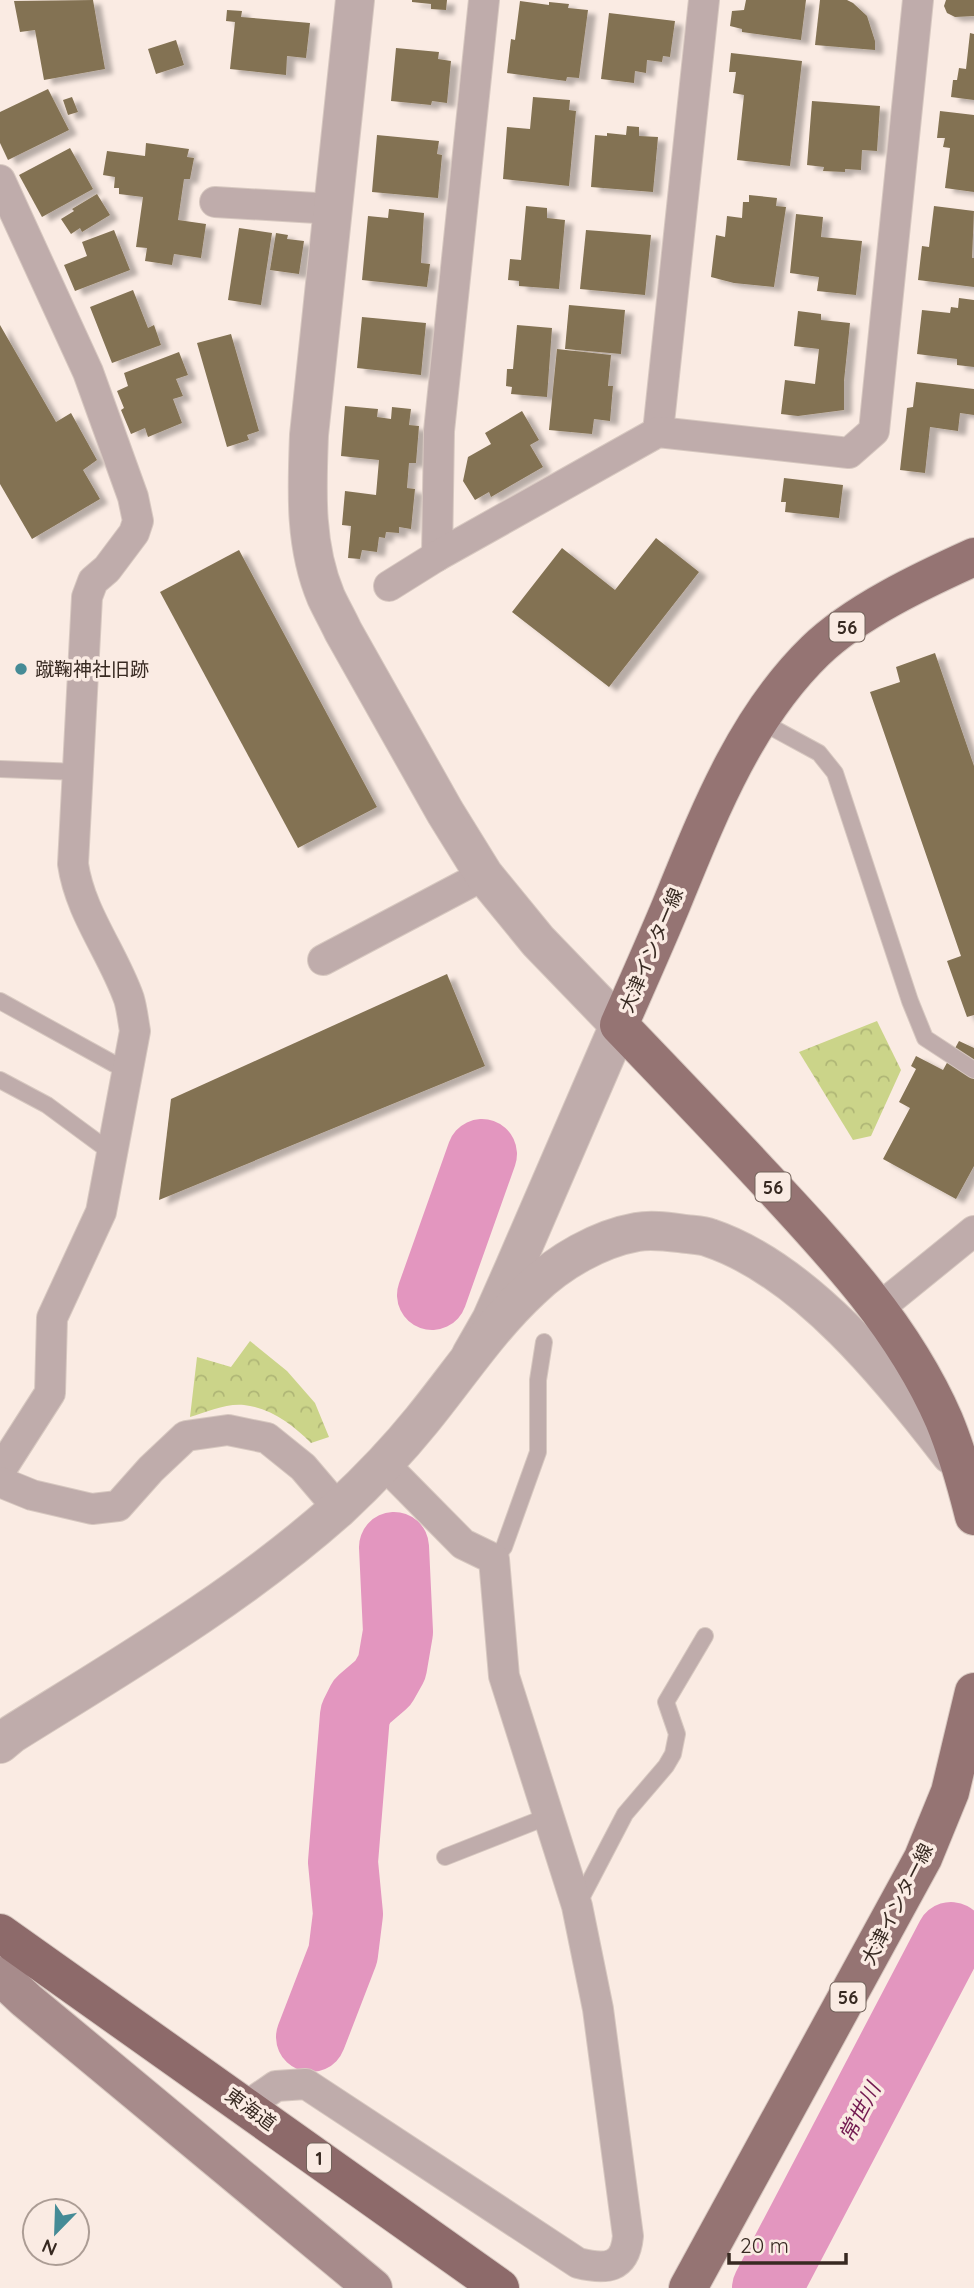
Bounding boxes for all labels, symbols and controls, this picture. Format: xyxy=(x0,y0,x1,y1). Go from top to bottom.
road number: 56 xyxy=(830,612,864,642)
place label: 蹴鞠神社旧跡 xyxy=(35,657,149,681)
marker: 蹴鞠神社旧跡 xyxy=(13,661,29,677)
street label: 大津インター線 xyxy=(614,884,688,1016)
road number: 56 xyxy=(756,1172,790,1202)
street label: 大津インター線 xyxy=(856,1839,938,1969)
road number: 56 xyxy=(830,1982,866,2011)
water label: 常世川 xyxy=(833,2076,886,2146)
street label: 東海道 xyxy=(221,2083,281,2135)
road number: 1 xyxy=(307,2144,331,2172)
north arrow xyxy=(21,2197,91,2267)
scale bar xyxy=(729,2222,846,2266)
text: 20 m xyxy=(740,2232,789,2258)
text: N xyxy=(38,2234,60,2261)

